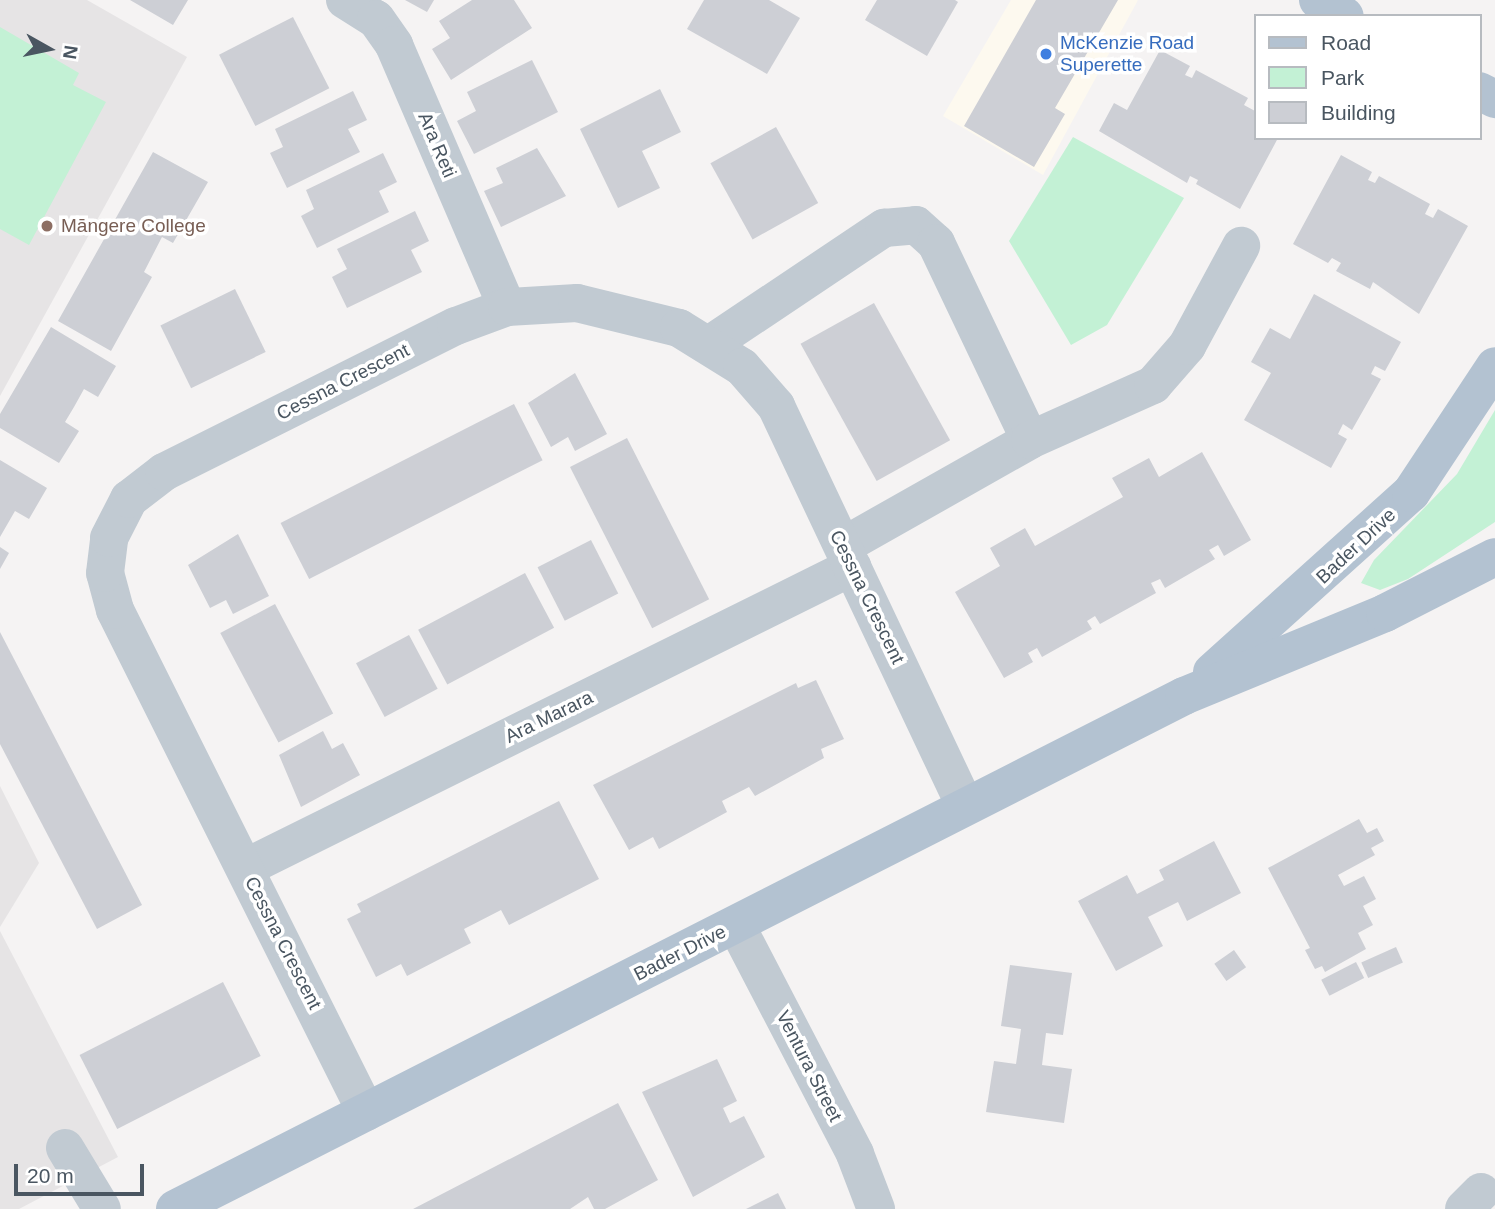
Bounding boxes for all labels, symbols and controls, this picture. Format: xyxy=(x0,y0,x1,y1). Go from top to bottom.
north arrow xyxy=(14,14,84,84)
legend xyxy=(1254,14,1481,140)
text: Road xyxy=(1321,31,1371,54)
place label: McKenzie Road Superette xyxy=(1060,32,1194,76)
text: N xyxy=(59,44,82,61)
marker: McKenzie Road Superette xyxy=(1038,46,1054,62)
text: Park xyxy=(1321,66,1364,89)
text: Building xyxy=(1321,101,1396,124)
street label: Ara Reti xyxy=(413,109,461,181)
place label: Māngere College xyxy=(61,215,206,237)
marker: Māngere College xyxy=(39,218,55,234)
street label: Cessna Crescent xyxy=(273,339,413,425)
street label: Bader Drive xyxy=(1312,503,1400,589)
street label: Cessna Crescent xyxy=(825,527,909,667)
street label: Ara Marara xyxy=(501,686,597,748)
street label: Cessna Crescent xyxy=(240,873,326,1013)
street label: Bader Drive xyxy=(630,920,730,986)
street label: Ventura Street xyxy=(771,1007,847,1125)
scale bar xyxy=(18,1150,147,1194)
text: 20 m xyxy=(27,1164,74,1187)

